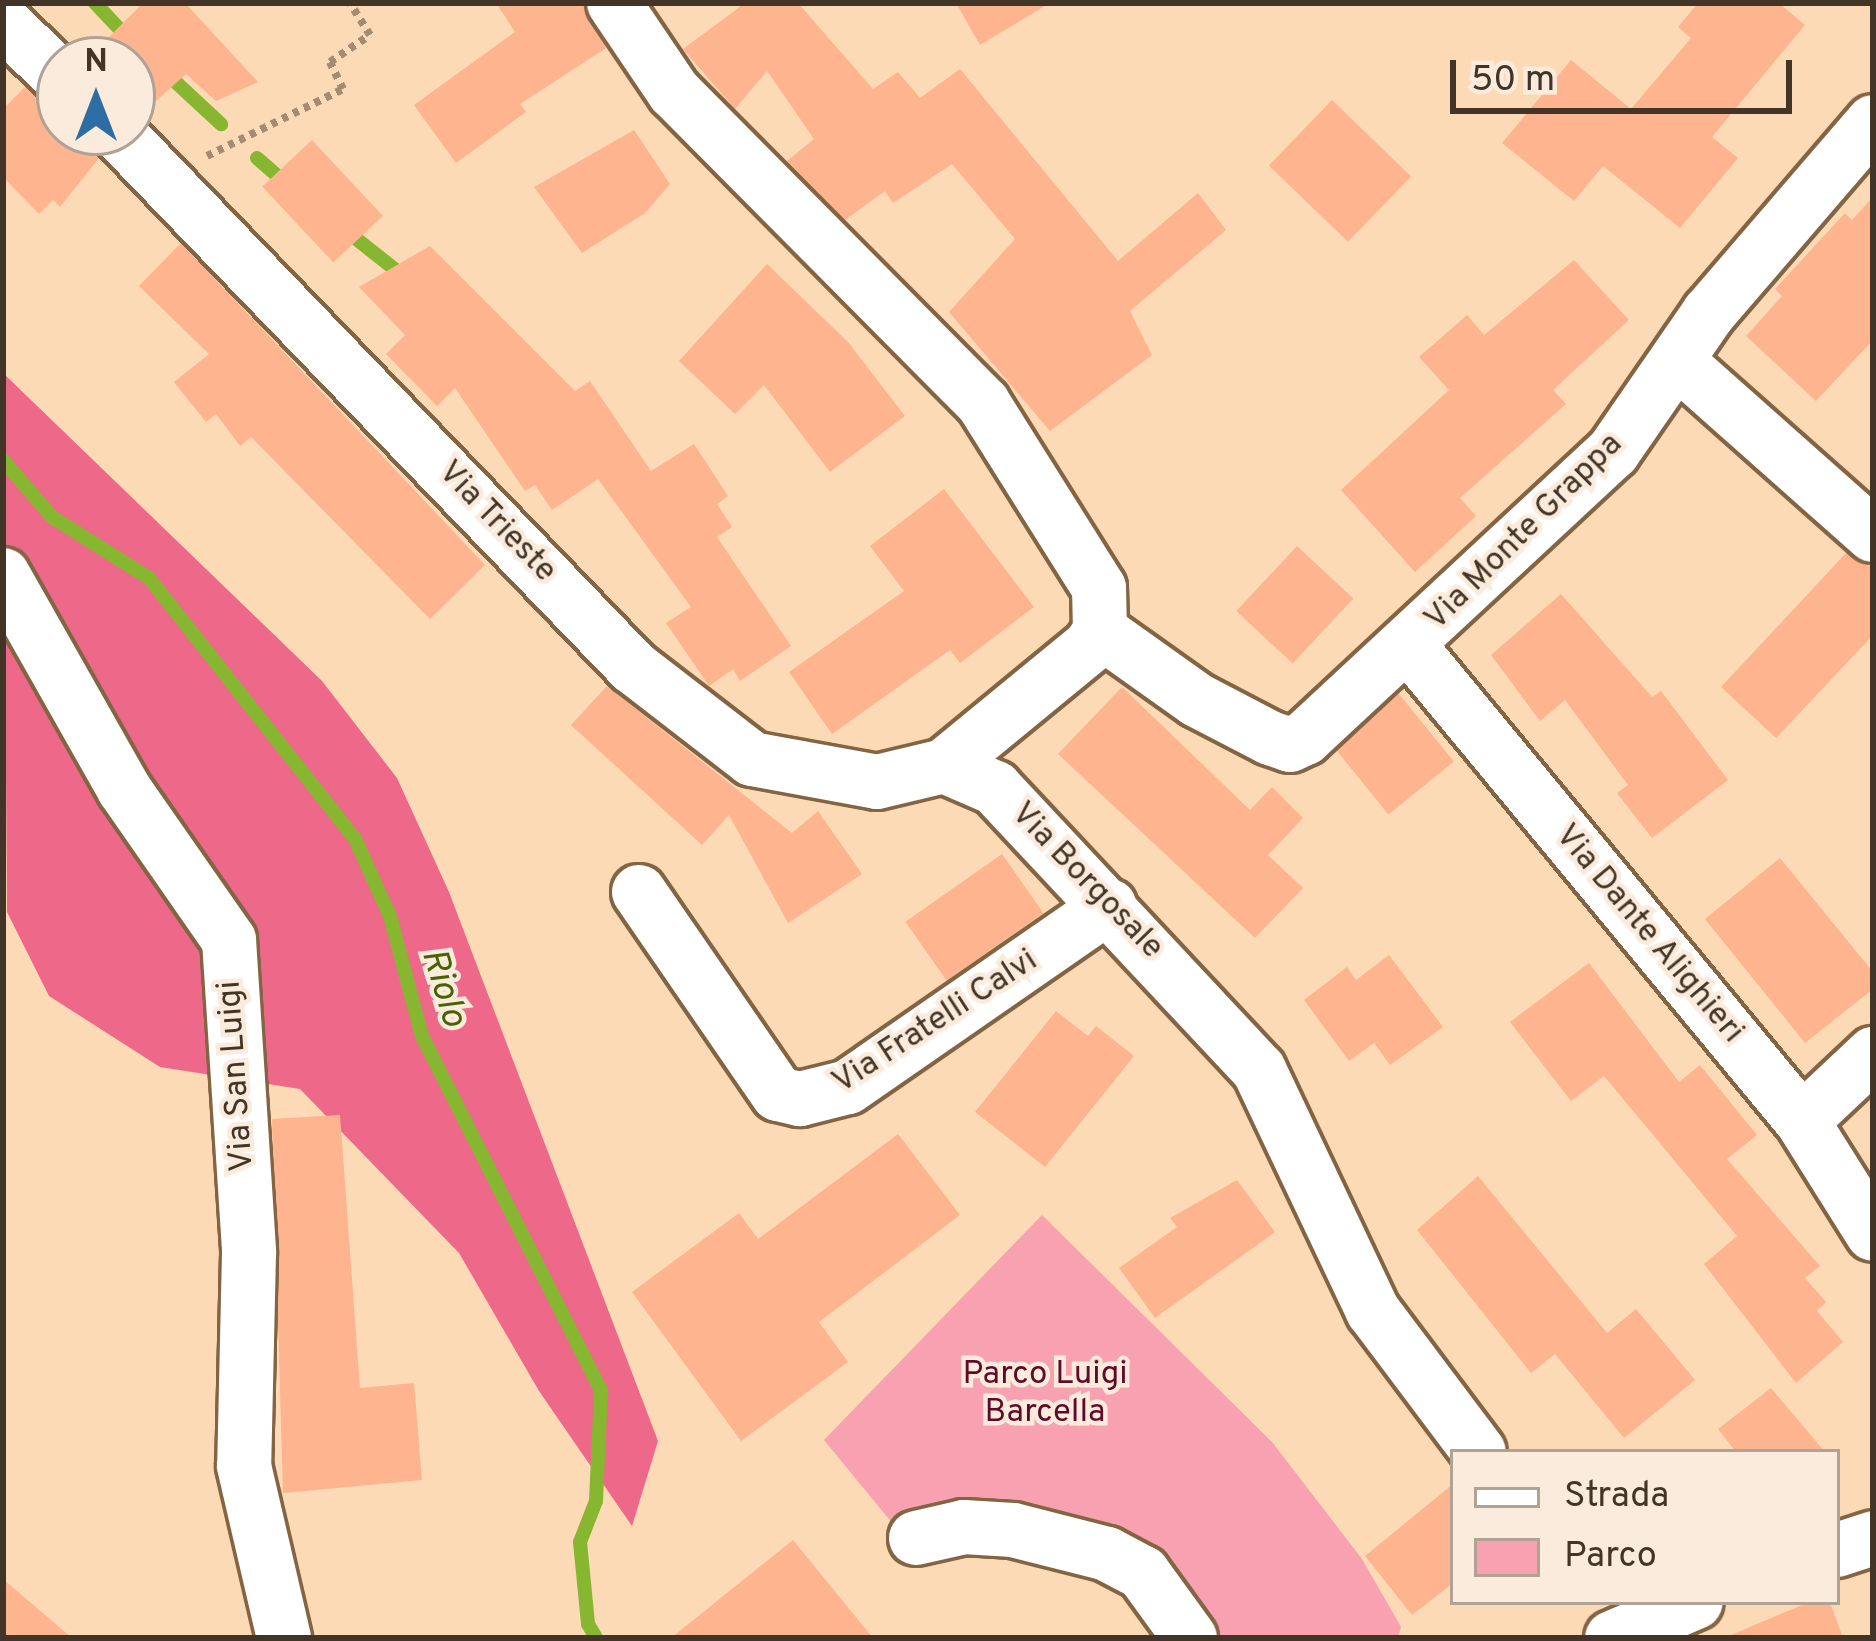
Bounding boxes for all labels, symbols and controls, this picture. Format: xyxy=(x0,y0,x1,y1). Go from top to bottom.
north arrow xyxy=(36,36,156,156)
scale bar xyxy=(1456,36,1798,110)
text: N xyxy=(84,42,108,84)
text: 50 m xyxy=(1471,58,1555,104)
street label: Via Monte Grappa xyxy=(1418,426,1632,640)
street label: Via Trieste xyxy=(428,454,564,592)
street label: Via Borgosale xyxy=(1001,795,1171,969)
street label: Via Dante Alighieri xyxy=(1545,817,1751,1053)
street label: Via Fratelli Calvi xyxy=(826,942,1046,1104)
water label: Riolo xyxy=(410,944,474,1032)
street label: Via San Luigi xyxy=(212,979,264,1173)
park label: Parco Luigi Barcella xyxy=(962,1356,1128,1434)
legend xyxy=(1450,1449,1840,1605)
text: Strada xyxy=(1564,1474,1669,1520)
text: Parco xyxy=(1564,1534,1657,1580)

